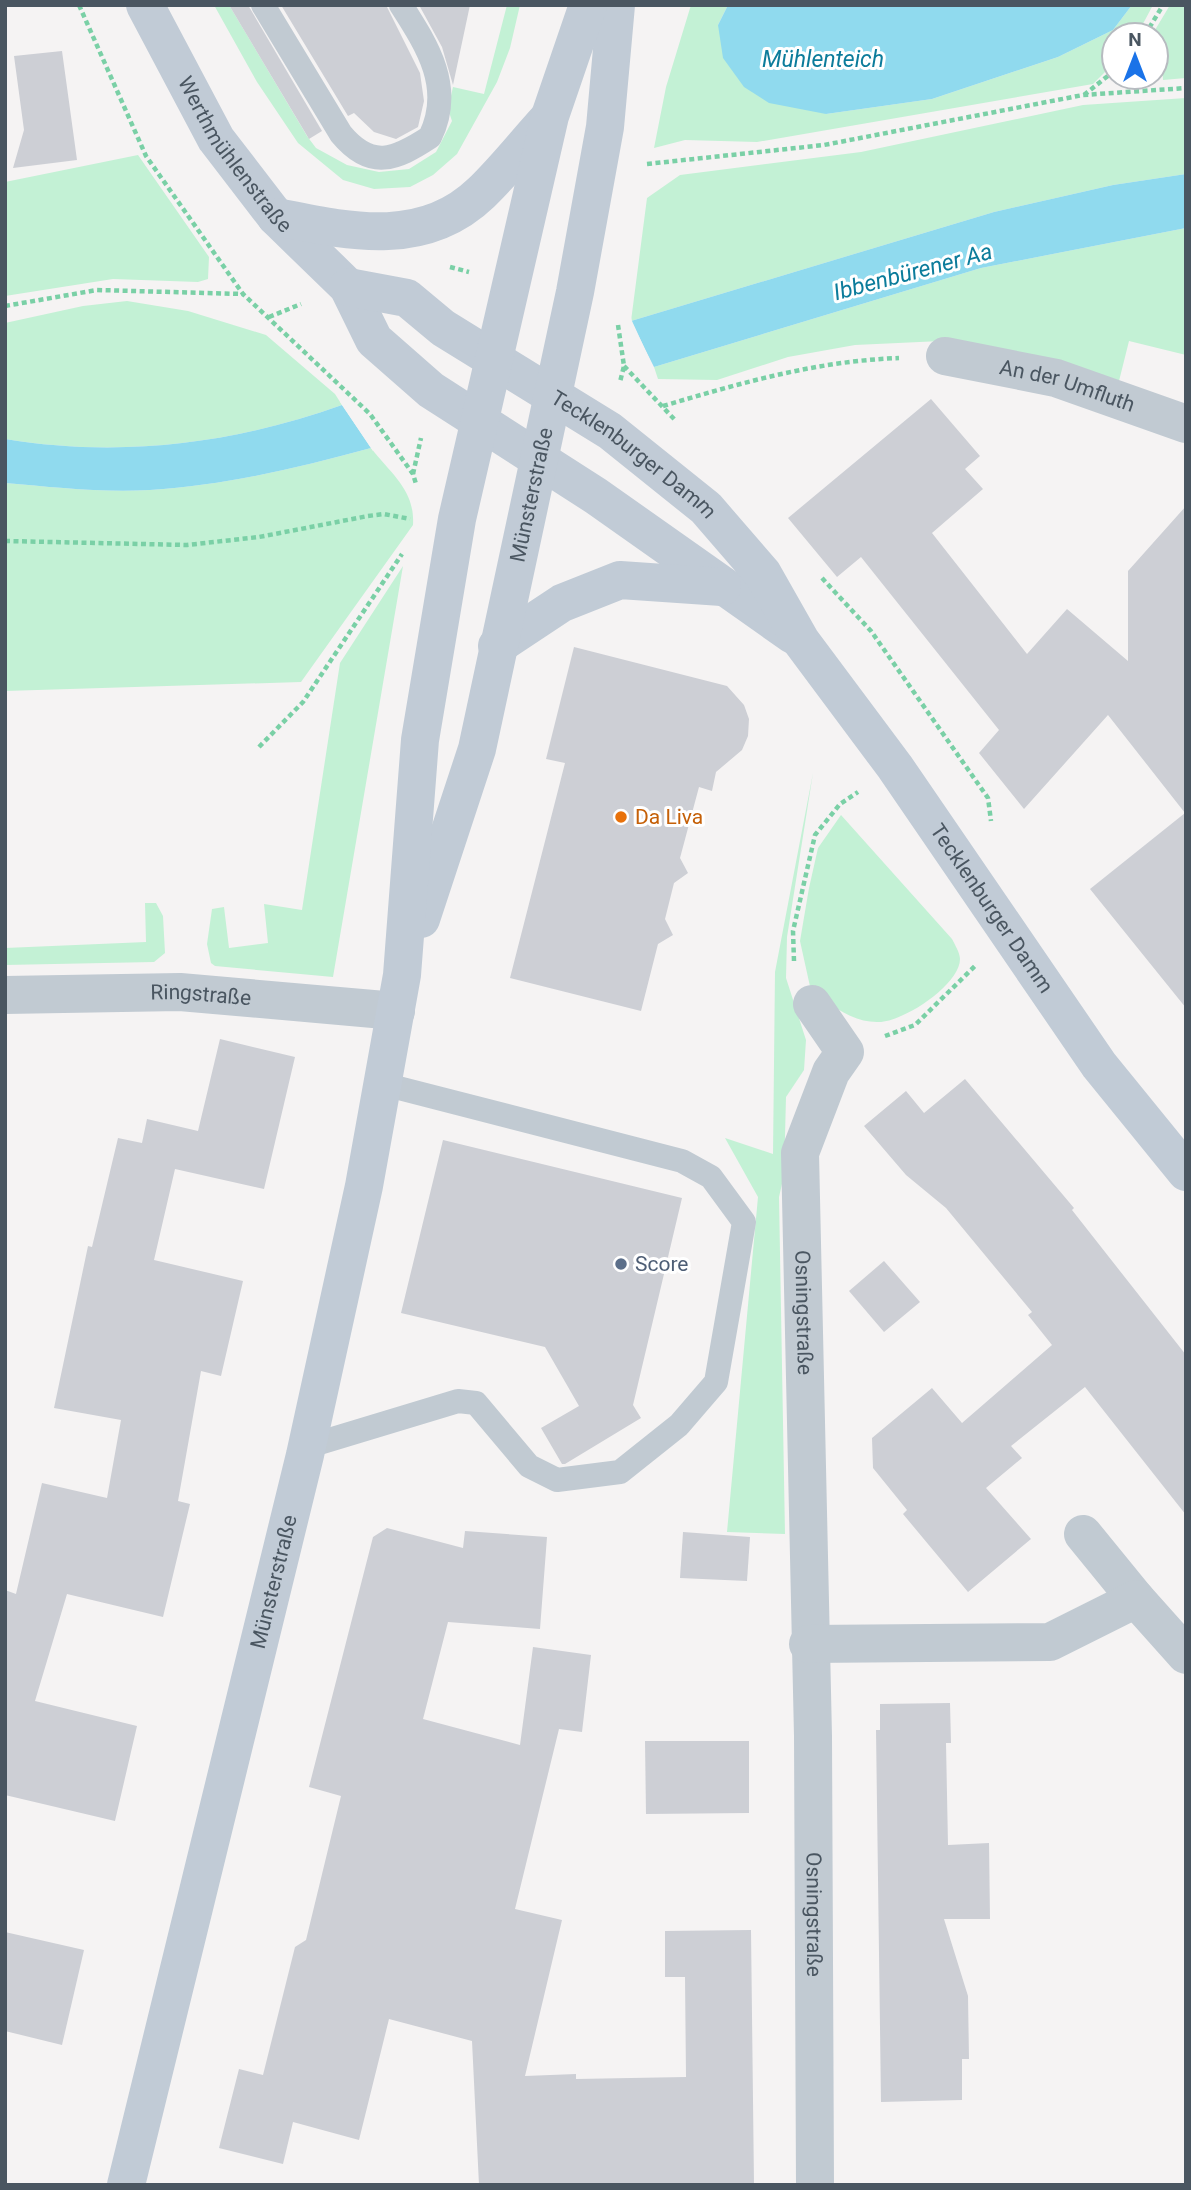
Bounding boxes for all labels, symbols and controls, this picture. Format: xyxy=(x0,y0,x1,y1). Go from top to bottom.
north arrow xyxy=(1100,21,1170,91)
text: N xyxy=(1128,28,1142,51)
water label: Mühlenteich xyxy=(762,46,884,73)
street label: Werthmühlenstraße xyxy=(173,72,297,238)
water label: Ibbenbürener Aa xyxy=(831,238,995,306)
street label: An der Umfluth xyxy=(998,355,1138,417)
street label: Tecklenburger Damm xyxy=(547,386,721,523)
street label: Münsterstraße xyxy=(505,425,558,564)
place label: Da Liva xyxy=(635,805,703,829)
marker: Da Liva xyxy=(613,809,629,825)
street label: Tecklenburger Damm xyxy=(925,819,1058,998)
street label: Ringstraße xyxy=(150,980,252,1010)
street label: Osningstraße xyxy=(790,1250,817,1375)
place label: Score xyxy=(635,1252,689,1276)
marker: Score xyxy=(613,1256,629,1272)
street label: Münsterstraße xyxy=(246,1512,302,1651)
street label: Osningstraße xyxy=(802,1852,826,1977)

